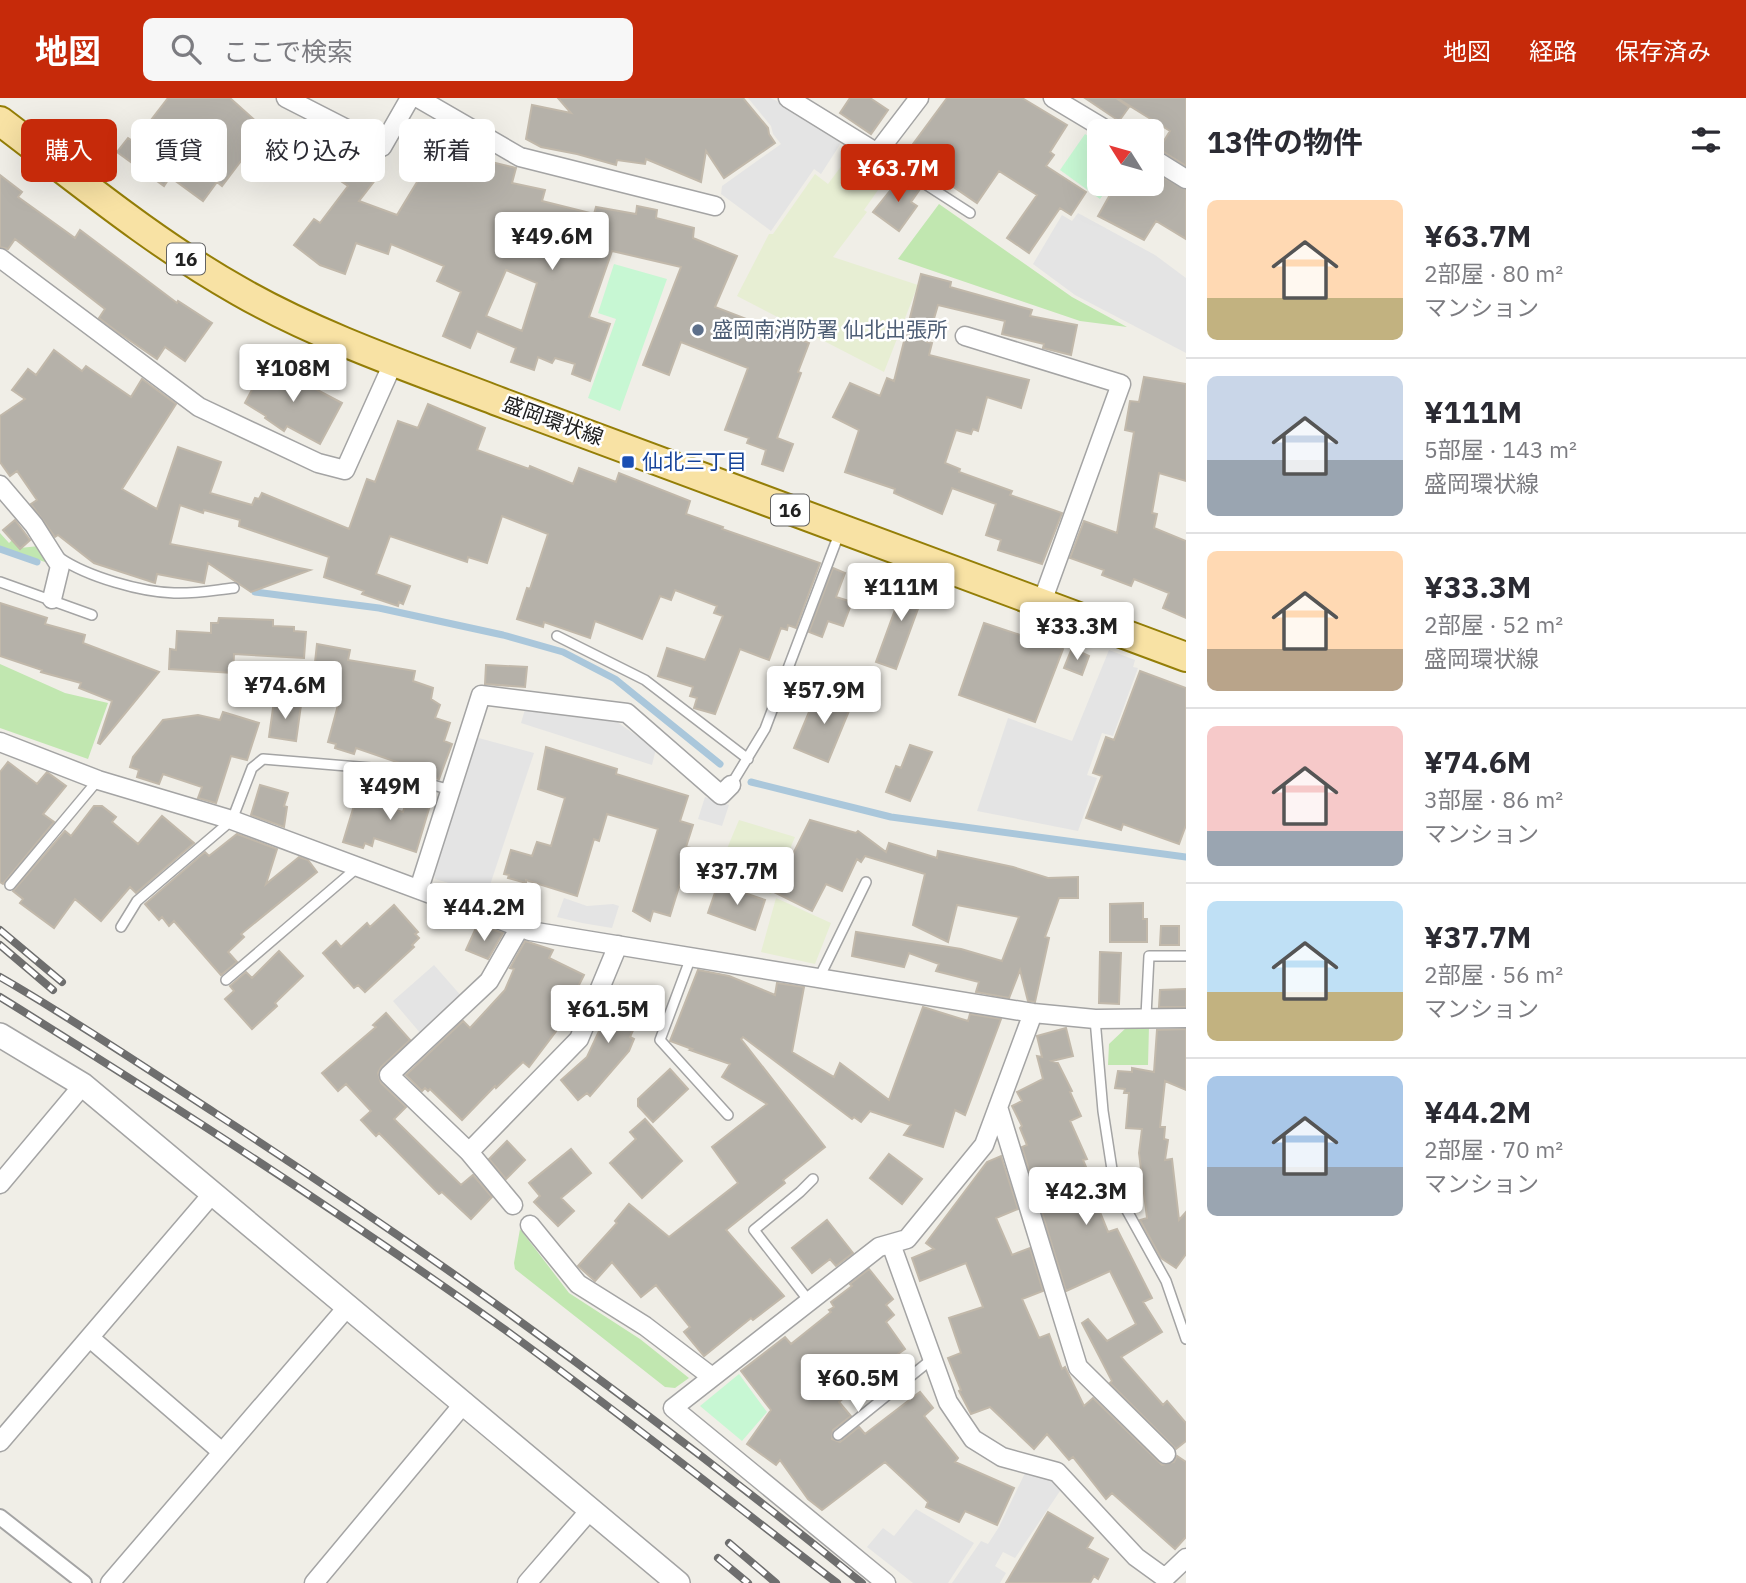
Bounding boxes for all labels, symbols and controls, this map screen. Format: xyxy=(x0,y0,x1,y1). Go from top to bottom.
search box xyxy=(143,18,633,81)
text: 地図 xyxy=(35,29,101,72)
icon: search xyxy=(167,30,205,68)
text: ここで検索 xyxy=(223,34,353,68)
text: 地図 xyxy=(1443,35,1491,67)
text: 経路 xyxy=(1529,35,1577,67)
text: 保存済み xyxy=(1615,35,1711,67)
chip: 購入 xyxy=(21,119,117,182)
chip: 賃貸 xyxy=(131,119,227,182)
chip: 絞り込み xyxy=(241,119,385,182)
chip: 新着 xyxy=(399,119,495,182)
north arrow xyxy=(1087,119,1164,196)
map controls xyxy=(1087,119,1164,196)
icon: filters xyxy=(1687,121,1725,159)
text: 13件の物件 xyxy=(1207,122,1363,161)
pin: ¥63.7M xyxy=(841,144,955,204)
text: ¥63.7M xyxy=(857,152,939,182)
pin: ¥49.6M xyxy=(495,212,609,272)
text: ¥63.7M xyxy=(1424,216,1531,255)
text: ¥49.6M xyxy=(511,220,593,250)
icon: home xyxy=(1263,228,1347,312)
road number: 16 xyxy=(167,244,205,274)
text: 2部屋 · 80 m² xyxy=(1424,258,1563,288)
text: マンション xyxy=(1424,292,1539,322)
place label: 盛岡南消防署 仙北出張所 xyxy=(712,315,948,343)
marker: 盛岡南消防署 仙北出張所 xyxy=(690,322,706,338)
pin: ¥108M xyxy=(244,344,342,404)
text: ¥108M xyxy=(255,352,331,382)
street label: 盛岡環状線 xyxy=(499,389,607,451)
text: ¥111M xyxy=(1424,392,1522,431)
icon: home xyxy=(1263,404,1347,488)
text: 5部屋 · 143 m² xyxy=(1424,434,1577,464)
place label: 仙北三丁目 xyxy=(642,447,747,475)
marker: 仙北三丁目 xyxy=(620,454,636,470)
text: 盛岡環状線 xyxy=(1424,468,1539,498)
road number: 16 xyxy=(771,494,809,526)
pin: ¥111M xyxy=(852,564,950,623)
text: ¥33.3M xyxy=(1424,567,1531,606)
text: ¥111M xyxy=(863,571,939,601)
icon: home xyxy=(1263,579,1347,663)
pin: ¥33.3M xyxy=(1020,602,1134,662)
text: 2部屋 · 52 m² xyxy=(1424,609,1563,639)
text: ¥33.3M xyxy=(1036,610,1118,640)
text: 盛岡環状線 xyxy=(1424,643,1539,673)
pin: ¥74.6M xyxy=(228,662,342,721)
pin: ¥57.9M xyxy=(767,666,881,726)
text: ¥74.6M xyxy=(244,669,326,699)
text: ¥57.9M xyxy=(783,674,865,704)
text: ¥74.6M xyxy=(1424,742,1531,781)
icon: home xyxy=(1263,754,1347,838)
pin: ¥49M xyxy=(349,762,431,822)
text: ¥49M xyxy=(359,770,421,800)
text: 3部屋 · 86 m² xyxy=(1424,784,1563,814)
text: マンション xyxy=(1424,818,1539,848)
pin: ¥37.7M xyxy=(680,848,794,907)
text: ¥37.7M xyxy=(696,855,778,885)
pin: ¥44.2M xyxy=(427,884,541,943)
text: ¥44.2M xyxy=(443,891,525,921)
text: ¥37.7M xyxy=(1424,917,1531,956)
icon: home xyxy=(1263,929,1347,1013)
text: 2部屋 · 56 m² xyxy=(1424,959,1563,989)
pin: ¥61.5M xyxy=(551,986,665,1045)
text: ¥61.5M xyxy=(567,993,649,1023)
text: マンション xyxy=(1424,993,1539,1023)
text: ¥44.2M xyxy=(1424,1092,1531,1131)
icon: home xyxy=(1263,1104,1347,1188)
text: 2部屋 · 70 m² xyxy=(1424,1134,1563,1164)
pin: ¥42.3M xyxy=(1029,1168,1143,1227)
text: マンション xyxy=(1424,1168,1539,1198)
text: ¥42.3M xyxy=(1045,1175,1127,1205)
pin: ¥60.5M xyxy=(801,1354,915,1414)
text: ¥60.5M xyxy=(817,1362,899,1392)

